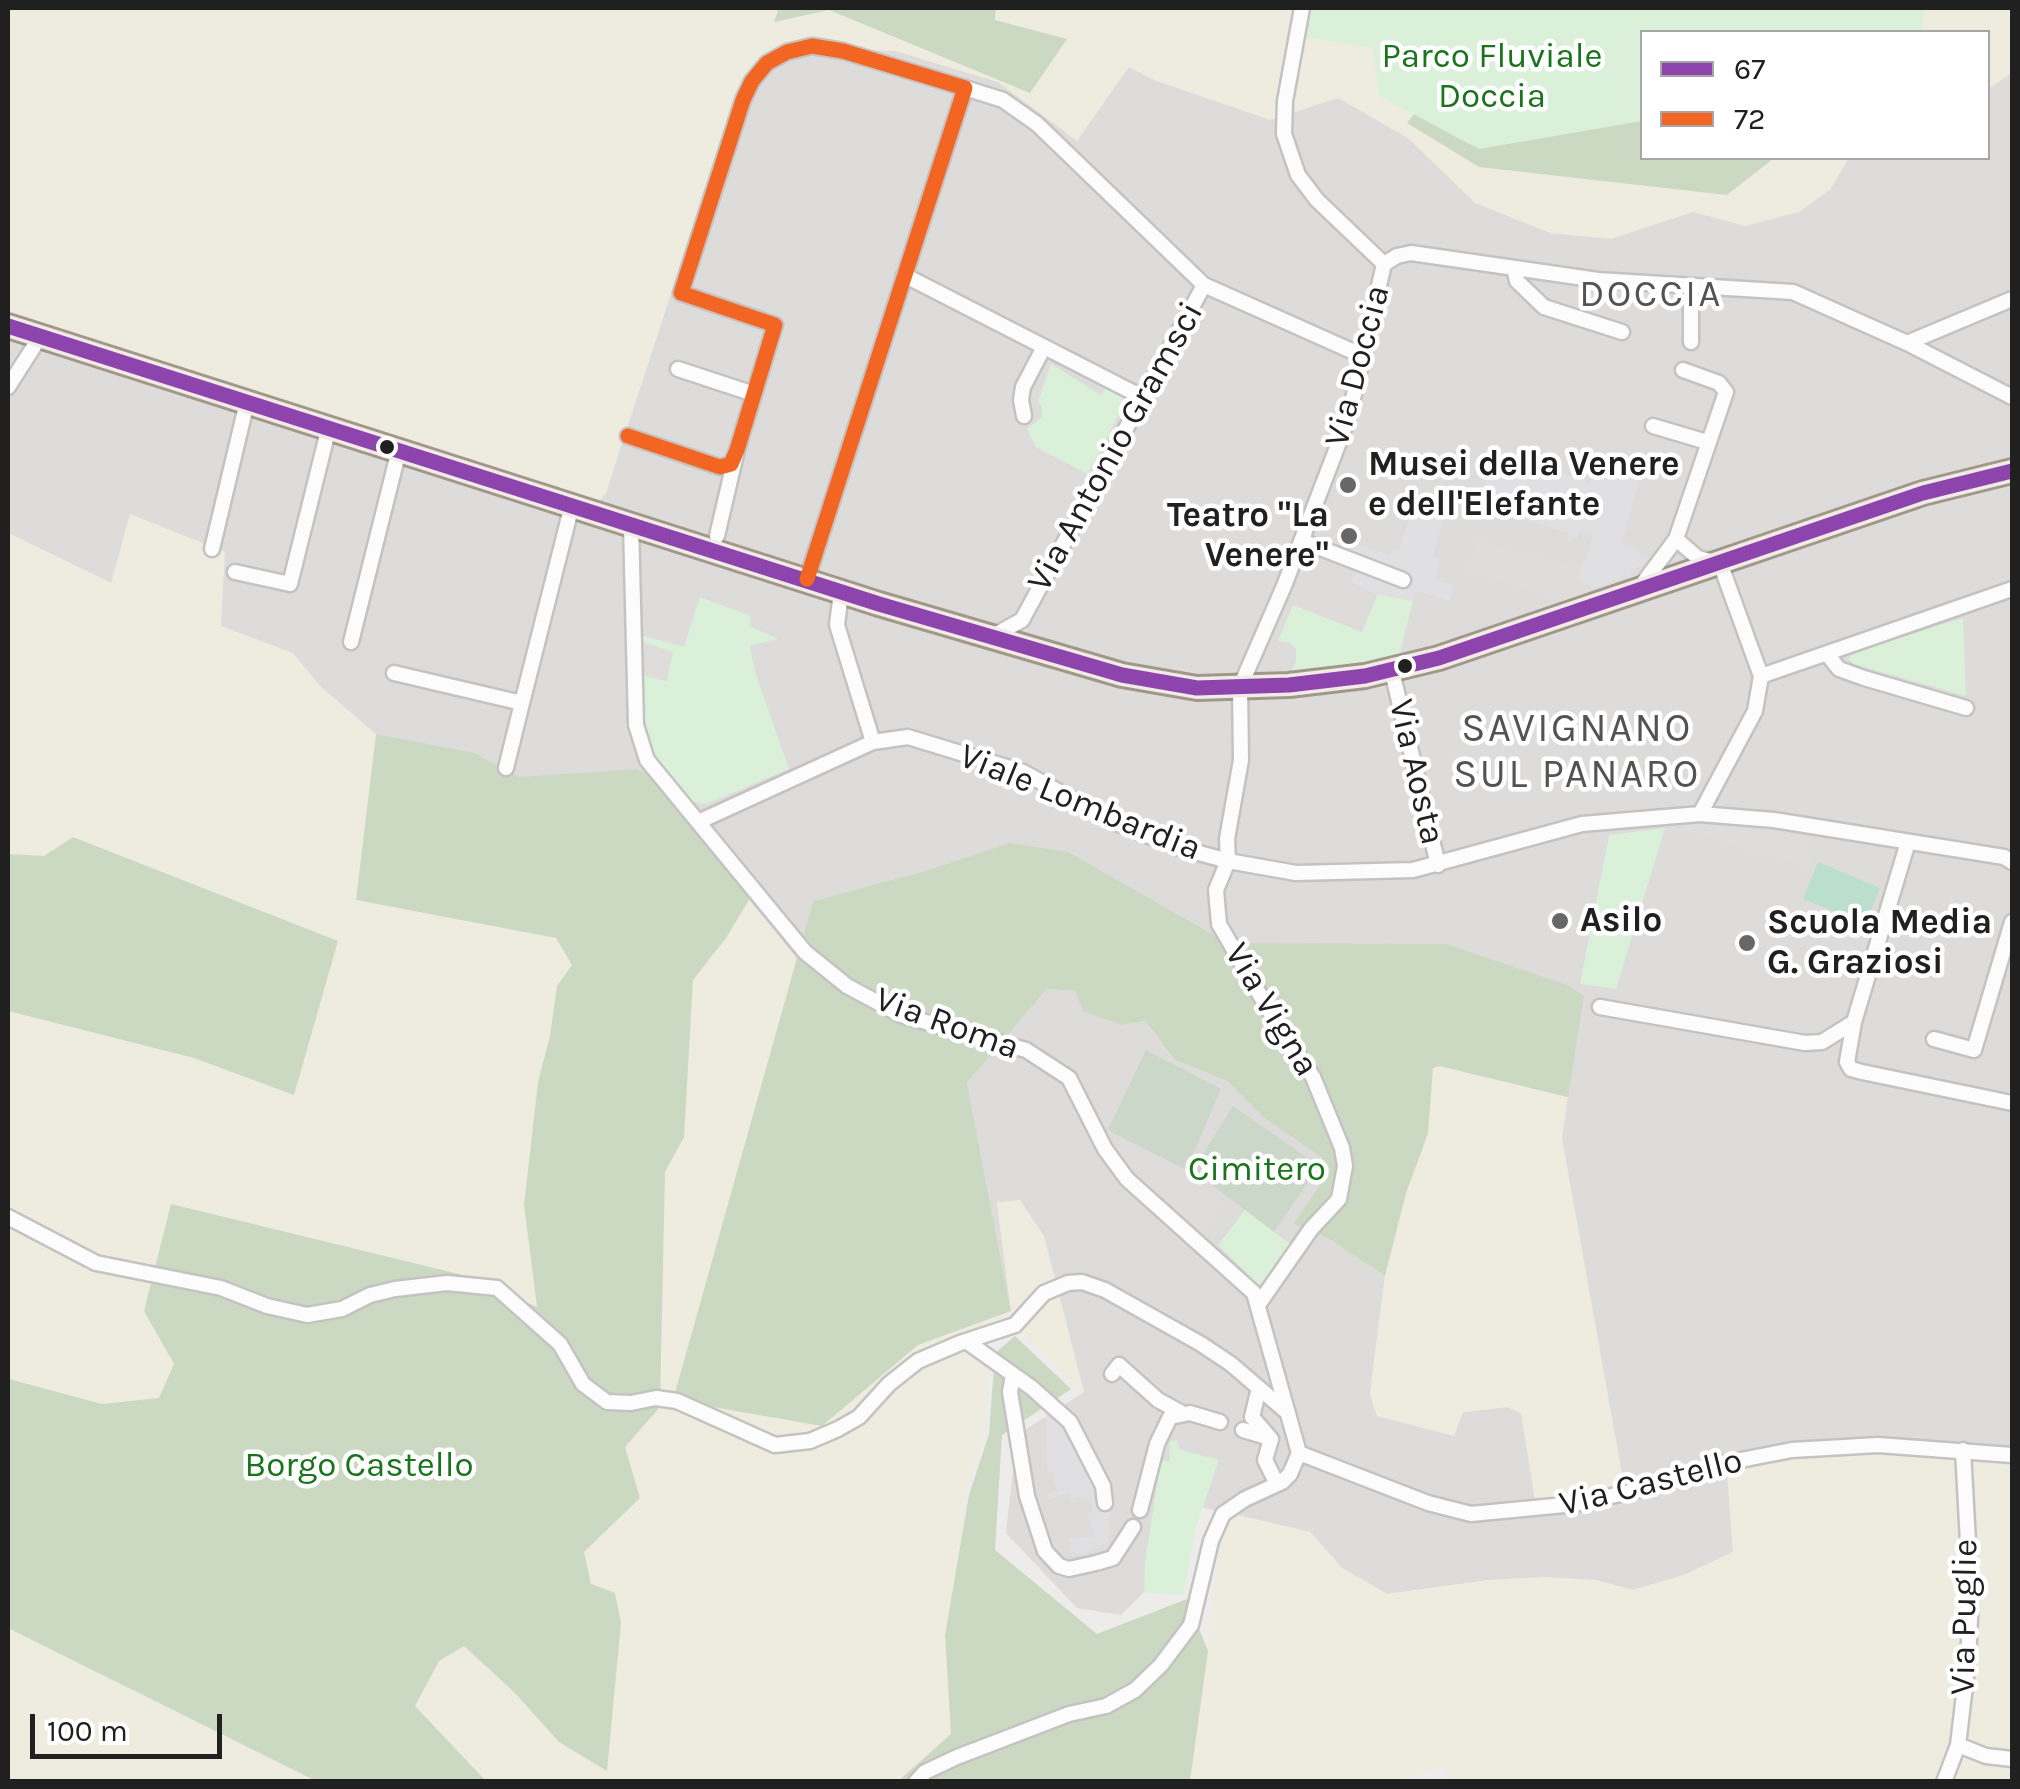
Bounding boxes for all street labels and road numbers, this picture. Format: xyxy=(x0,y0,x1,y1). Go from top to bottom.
street label: Via Doccia xyxy=(1316,281,1400,451)
street label: Via Antonio Gramsci xyxy=(1019,295,1213,599)
street label: Via Aosta xyxy=(1379,695,1453,849)
street label: Viale Lombardia xyxy=(953,735,1207,871)
street label: Via Vigna xyxy=(1215,936,1327,1084)
street label: Via Roma xyxy=(869,979,1025,1069)
street label: Via Castello xyxy=(1555,1440,1747,1526)
street label: Via Puglie xyxy=(1943,1539,1987,1695)

